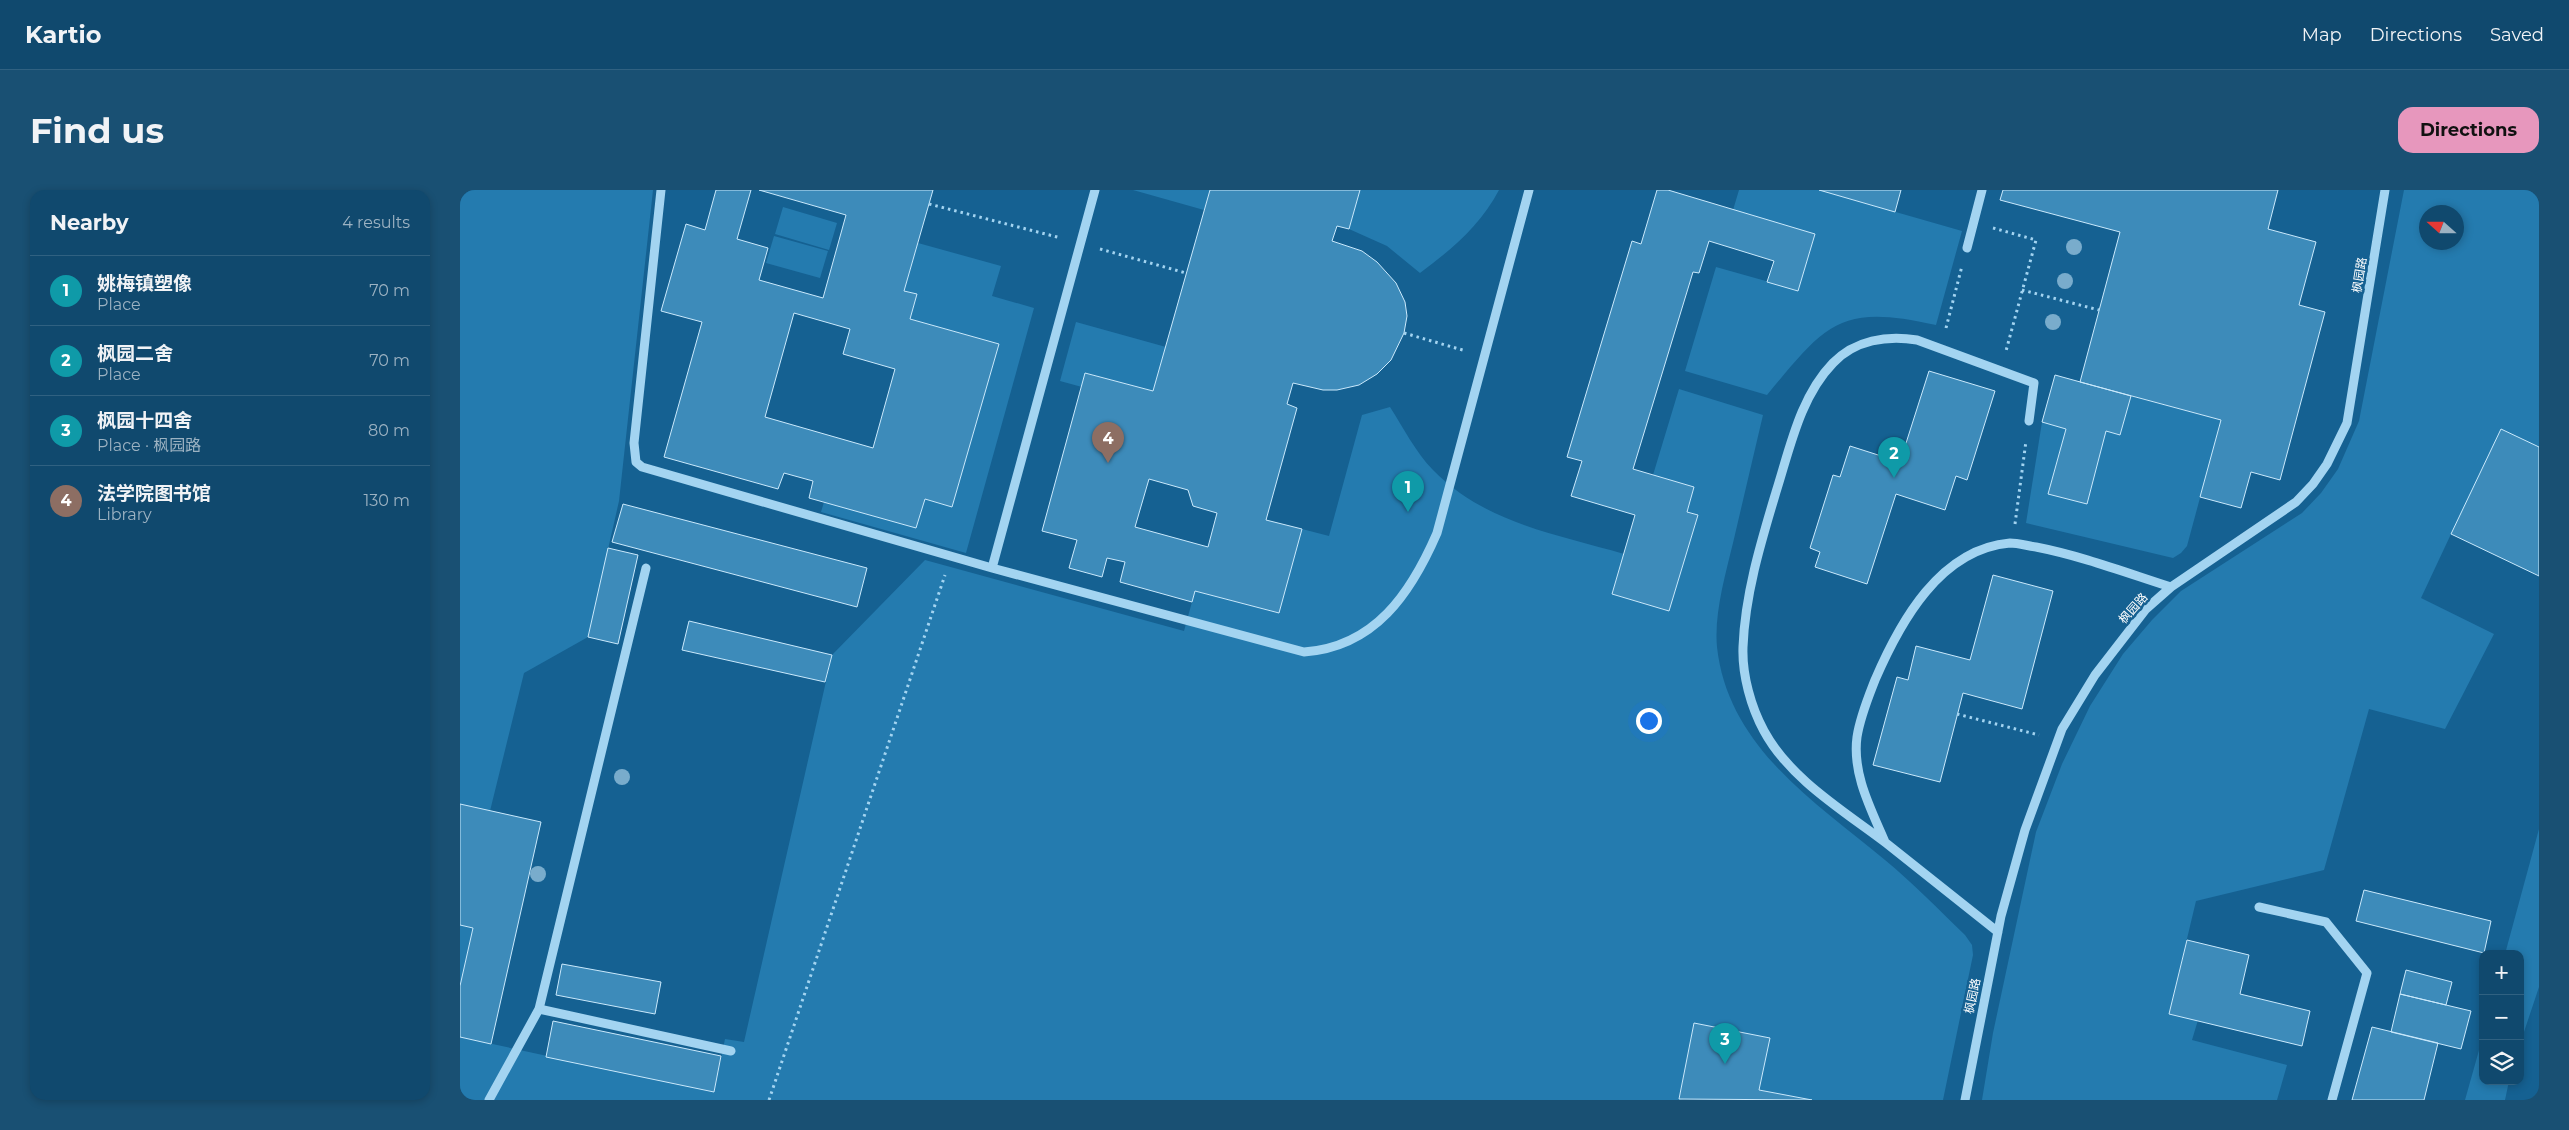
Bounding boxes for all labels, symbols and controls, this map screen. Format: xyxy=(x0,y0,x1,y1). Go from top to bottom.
text: Kartio xyxy=(25,20,101,49)
text: Map xyxy=(2302,24,2342,46)
text: Directions xyxy=(2370,24,2462,46)
text: Saved xyxy=(2490,24,2544,46)
button: Directions xyxy=(2398,107,2539,153)
text: Find us xyxy=(30,109,164,152)
north arrow xyxy=(2419,205,2464,250)
text: Nearby xyxy=(50,210,129,235)
text: 4 results xyxy=(342,213,410,232)
street label: 枫园路 xyxy=(2349,256,2369,294)
text: 姚梅镇塑像 xyxy=(97,272,192,295)
text: 1 xyxy=(63,281,69,300)
text: 70 m xyxy=(369,281,410,300)
text: Place xyxy=(97,295,141,314)
text: 枫园二舍 xyxy=(97,342,173,365)
text: 2 xyxy=(61,351,71,370)
text: 70 m xyxy=(369,351,410,370)
text: Place xyxy=(97,365,141,384)
text: 枫园十四舍 xyxy=(97,409,192,432)
text: 3 xyxy=(61,421,71,440)
text: 80 m xyxy=(368,421,410,440)
pin: 4 xyxy=(1092,422,1124,463)
text: Place · 枫园路 xyxy=(97,436,201,455)
pin: 2 xyxy=(1878,437,1910,478)
pin: 1 xyxy=(1392,471,1424,512)
text: 法学院图书馆 xyxy=(97,482,211,505)
text: 4 xyxy=(60,491,72,510)
text: 130 m xyxy=(363,491,410,510)
text: Library xyxy=(97,505,152,524)
street label: 枫园路 xyxy=(2115,590,2151,626)
your location xyxy=(1636,708,1662,734)
map controls xyxy=(2479,950,2524,1085)
button: + xyxy=(2479,950,2524,995)
street label: 枫园路 xyxy=(1961,977,1983,1015)
button: − xyxy=(2479,995,2524,1040)
pin: 3 xyxy=(1709,1023,1741,1064)
button: layers xyxy=(2479,1040,2524,1085)

